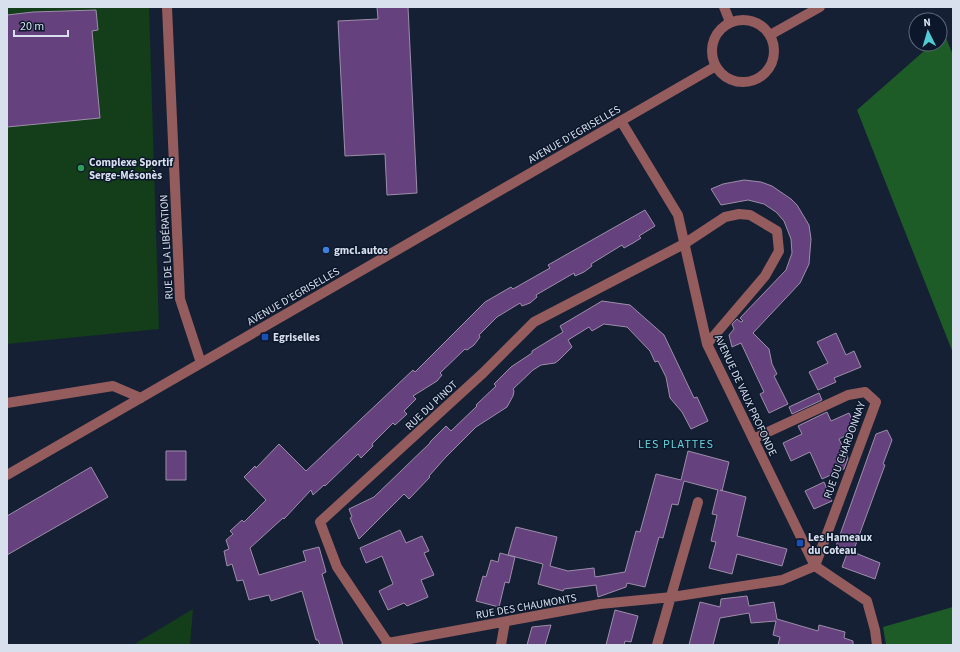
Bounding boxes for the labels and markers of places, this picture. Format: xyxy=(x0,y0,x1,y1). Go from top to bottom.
place label: Complexe Sportif Serge-Mésonès xyxy=(89,155,174,183)
marker: Complexe Sportif Serge-Mésonès xyxy=(76,163,86,173)
place label: gmcl.autos xyxy=(334,243,388,258)
marker: gmcl.autos xyxy=(321,245,331,255)
place label: Egriselles xyxy=(273,330,320,345)
marker: Egriselles xyxy=(260,332,270,342)
place label: Les Hameaux du Coteau xyxy=(808,530,873,558)
marker: Les Hameaux du Coteau xyxy=(795,538,805,548)

